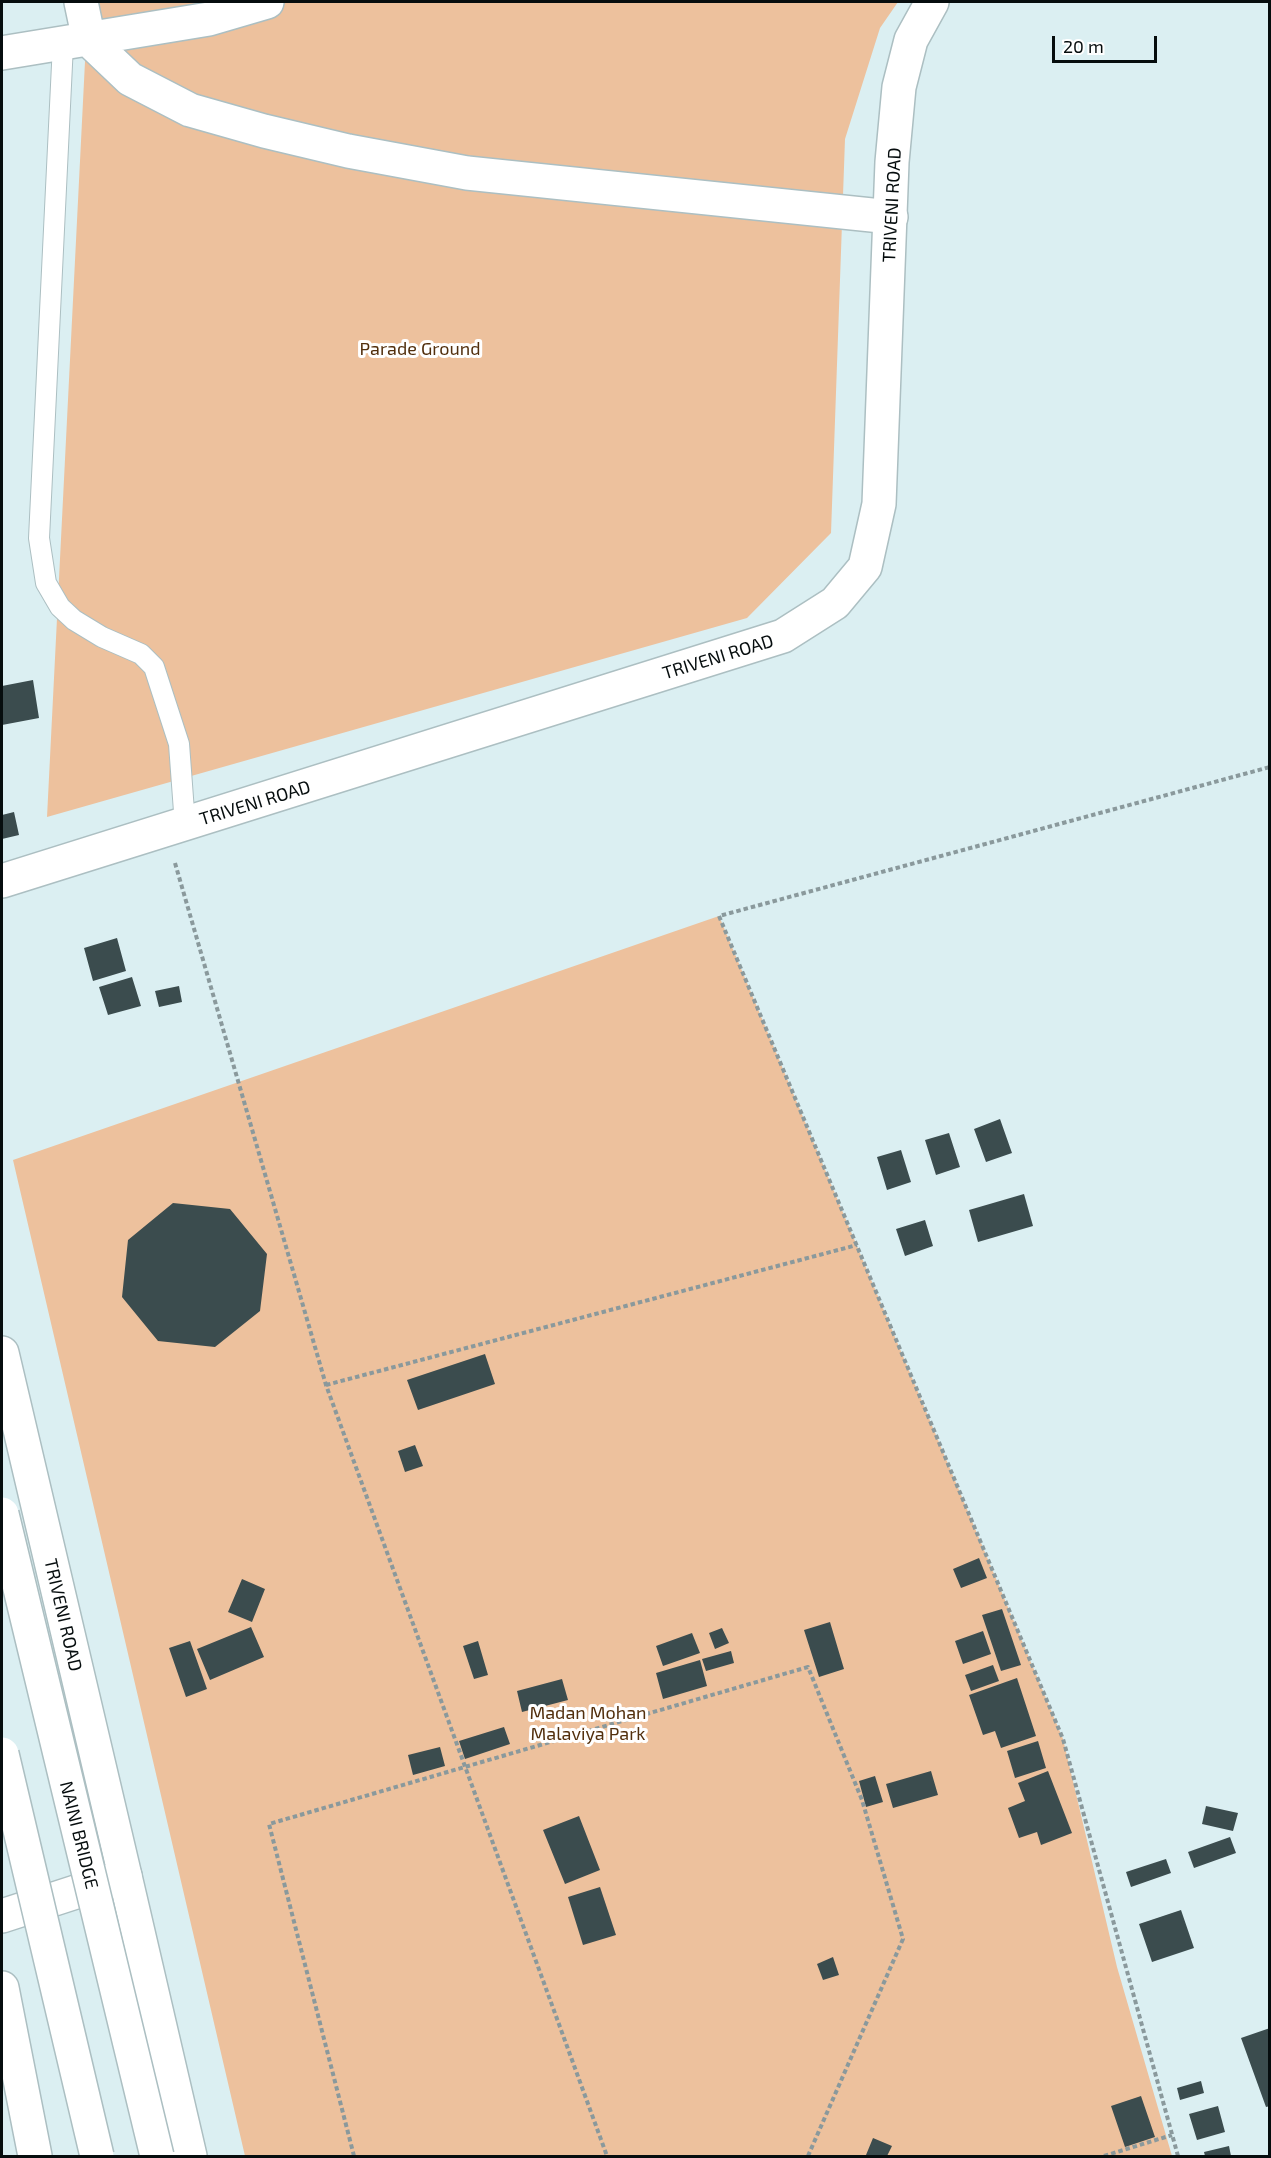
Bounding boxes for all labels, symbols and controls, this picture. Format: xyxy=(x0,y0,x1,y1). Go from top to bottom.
scale bar xyxy=(1055,24,1160,62)
text: 20 m xyxy=(1063,35,1104,57)
street label: TRIVENI ROAD xyxy=(878,147,906,263)
park label: Parade Ground xyxy=(359,338,481,360)
street label: TRIVENI ROAD xyxy=(660,630,776,684)
street label: TRIVENI ROAD xyxy=(197,776,313,830)
street label: TRIVENI ROAD xyxy=(40,1557,86,1673)
park label: Madan Mohan Malaviya Park xyxy=(529,1702,647,1744)
street label: NAINI BRIDGE xyxy=(55,1779,103,1891)

